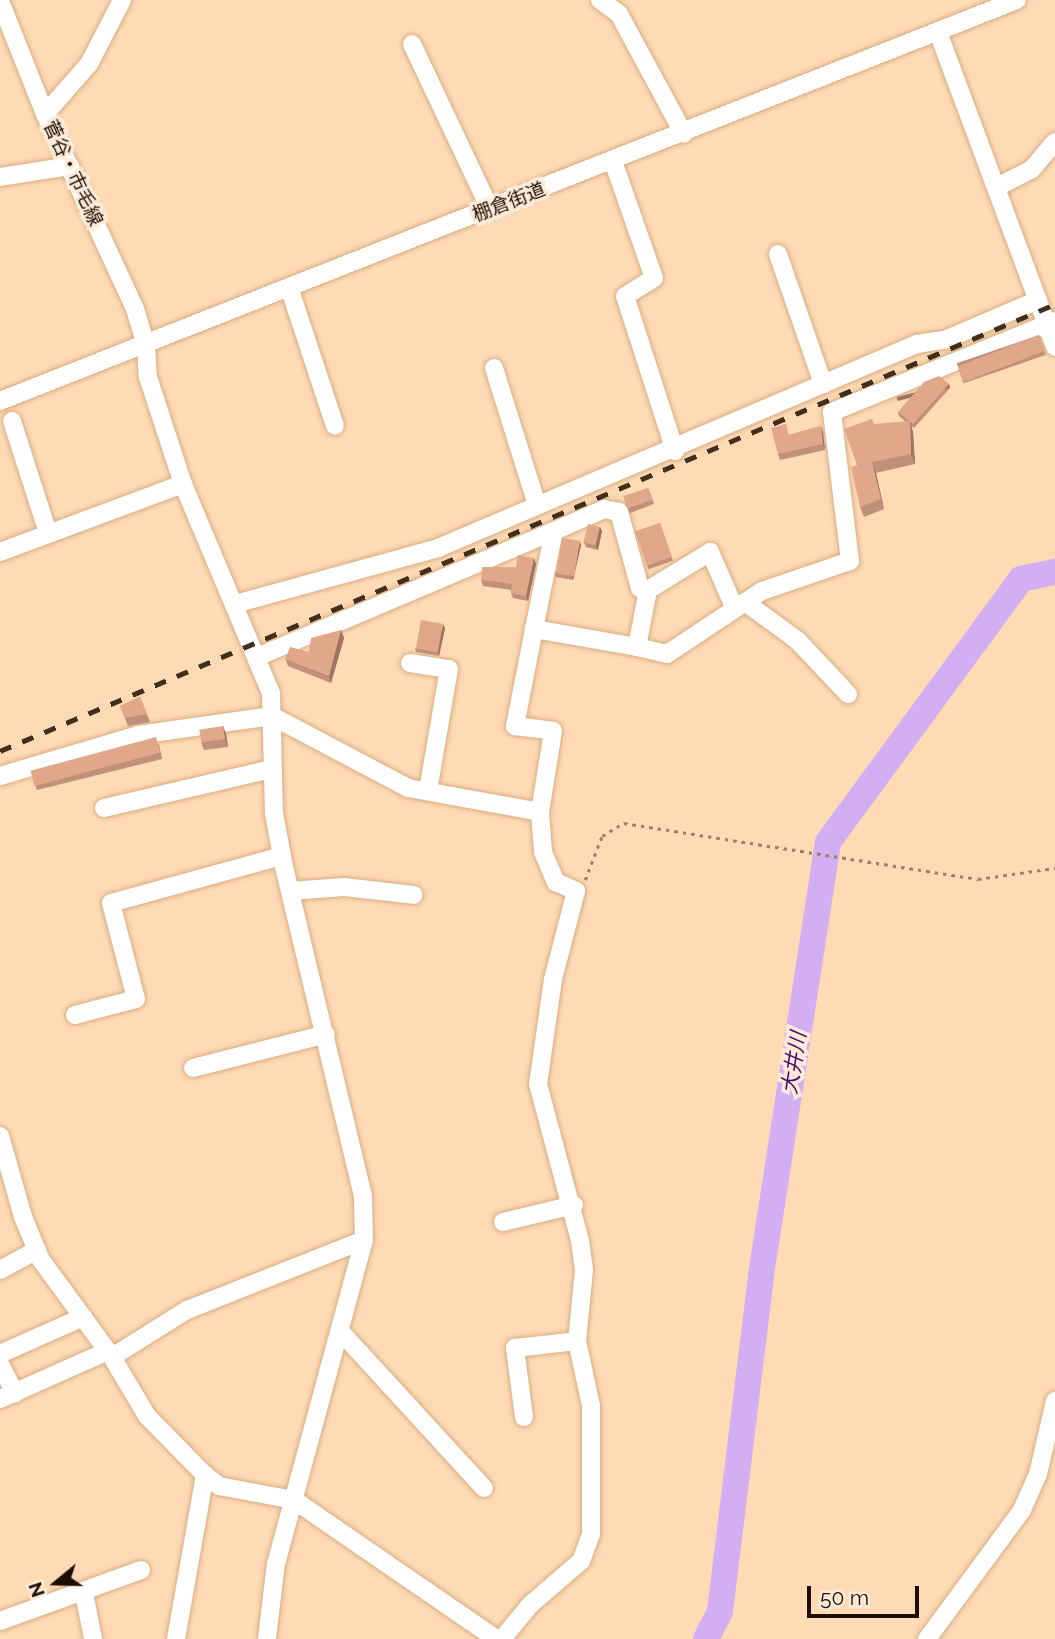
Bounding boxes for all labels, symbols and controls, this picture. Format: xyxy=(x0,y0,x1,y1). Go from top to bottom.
street label: 菅谷・市毛線 xyxy=(39,117,107,229)
street label: 棚倉街道 xyxy=(469,178,549,226)
water label: 大井川 xyxy=(777,1030,811,1096)
north arrow xyxy=(21,1548,91,1618)
scale bar xyxy=(810,1572,922,1616)
text: N xyxy=(23,1579,49,1600)
text: 50 m xyxy=(820,1585,869,1610)

